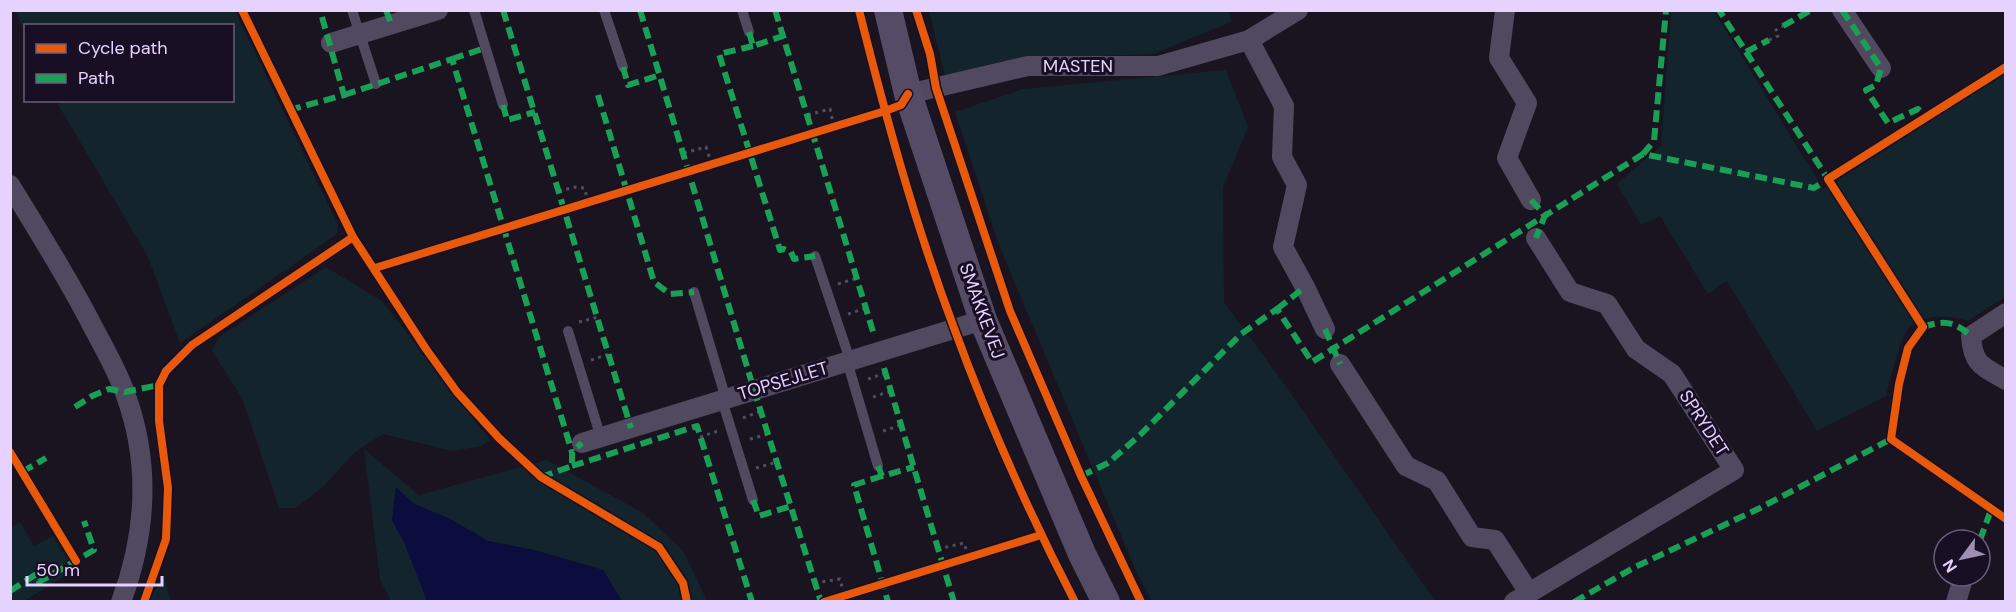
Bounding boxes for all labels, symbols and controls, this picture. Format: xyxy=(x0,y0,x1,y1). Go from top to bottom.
legend xyxy=(24,24,234,102)
text: Cycle path xyxy=(78,36,168,60)
street label: MASTEN xyxy=(1043,54,1113,78)
text: Path xyxy=(78,66,115,90)
street label: SMAKKEVEJ xyxy=(954,260,1010,362)
street label: TOPSEJLET xyxy=(735,356,831,406)
street label: SPRYDET xyxy=(1674,385,1734,461)
north arrow xyxy=(1932,528,1992,588)
scale bar xyxy=(27,549,162,587)
text: N xyxy=(1938,555,1962,577)
text: 50 m xyxy=(36,558,80,582)

